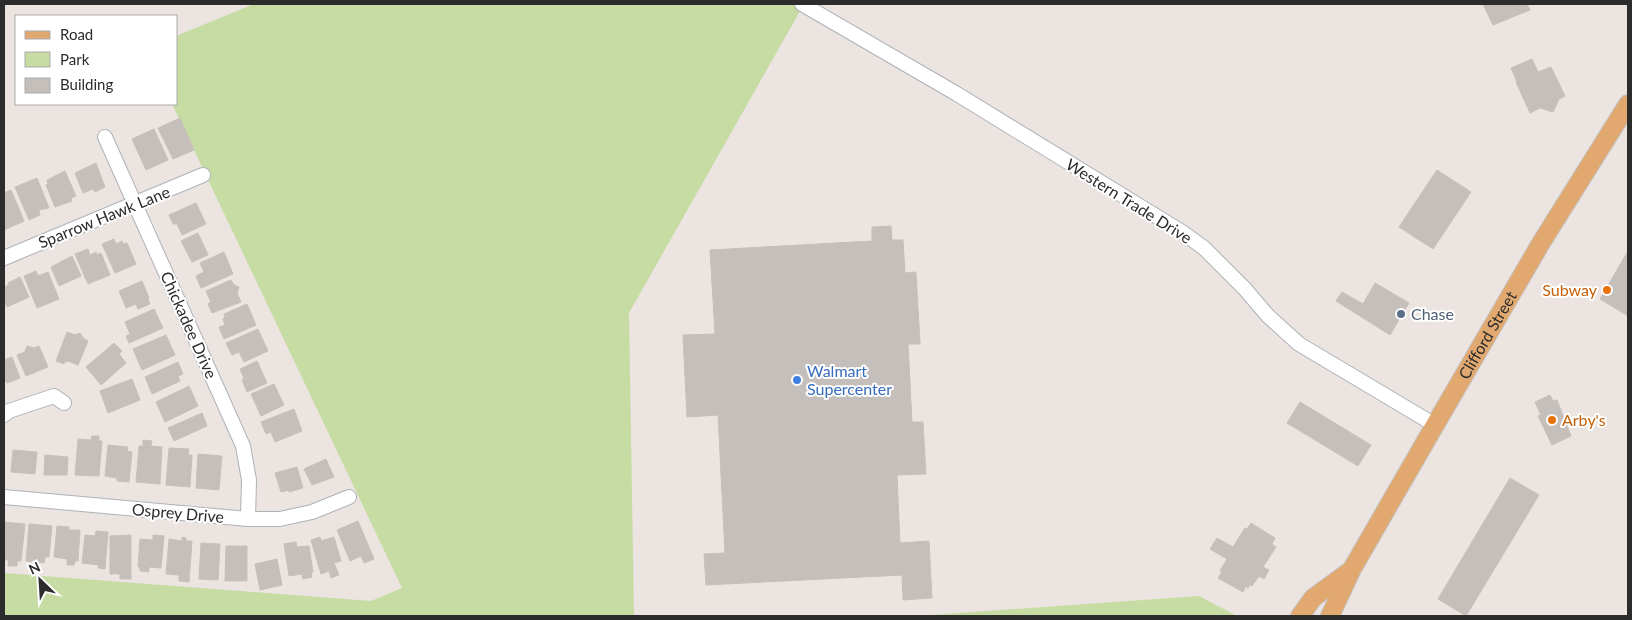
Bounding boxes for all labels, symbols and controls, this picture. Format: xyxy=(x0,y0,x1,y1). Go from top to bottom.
legend xyxy=(15,15,178,105)
text: Road xyxy=(60,25,93,43)
text: Park xyxy=(60,50,90,68)
text: Building xyxy=(60,75,113,93)
street label: Western Trade Drive xyxy=(1063,154,1196,247)
street label: Sparrow Hawk Lane xyxy=(35,181,172,252)
street label: Chickadee Drive xyxy=(157,268,222,381)
place label: Subway xyxy=(1542,280,1598,299)
marker: Subway xyxy=(1601,284,1613,296)
street label: Clifford Street xyxy=(1454,287,1520,382)
place label: Chase xyxy=(1411,304,1454,323)
marker: Chase xyxy=(1395,308,1407,320)
place label: Walmart Supercenter xyxy=(807,361,892,398)
marker: Walmart Supercenter xyxy=(791,374,803,386)
place label: Arby's xyxy=(1562,410,1606,429)
marker: Arby's xyxy=(1546,414,1558,426)
street label: Osprey Drive xyxy=(131,499,225,526)
north arrow xyxy=(15,555,65,605)
text: N xyxy=(26,558,43,578)

